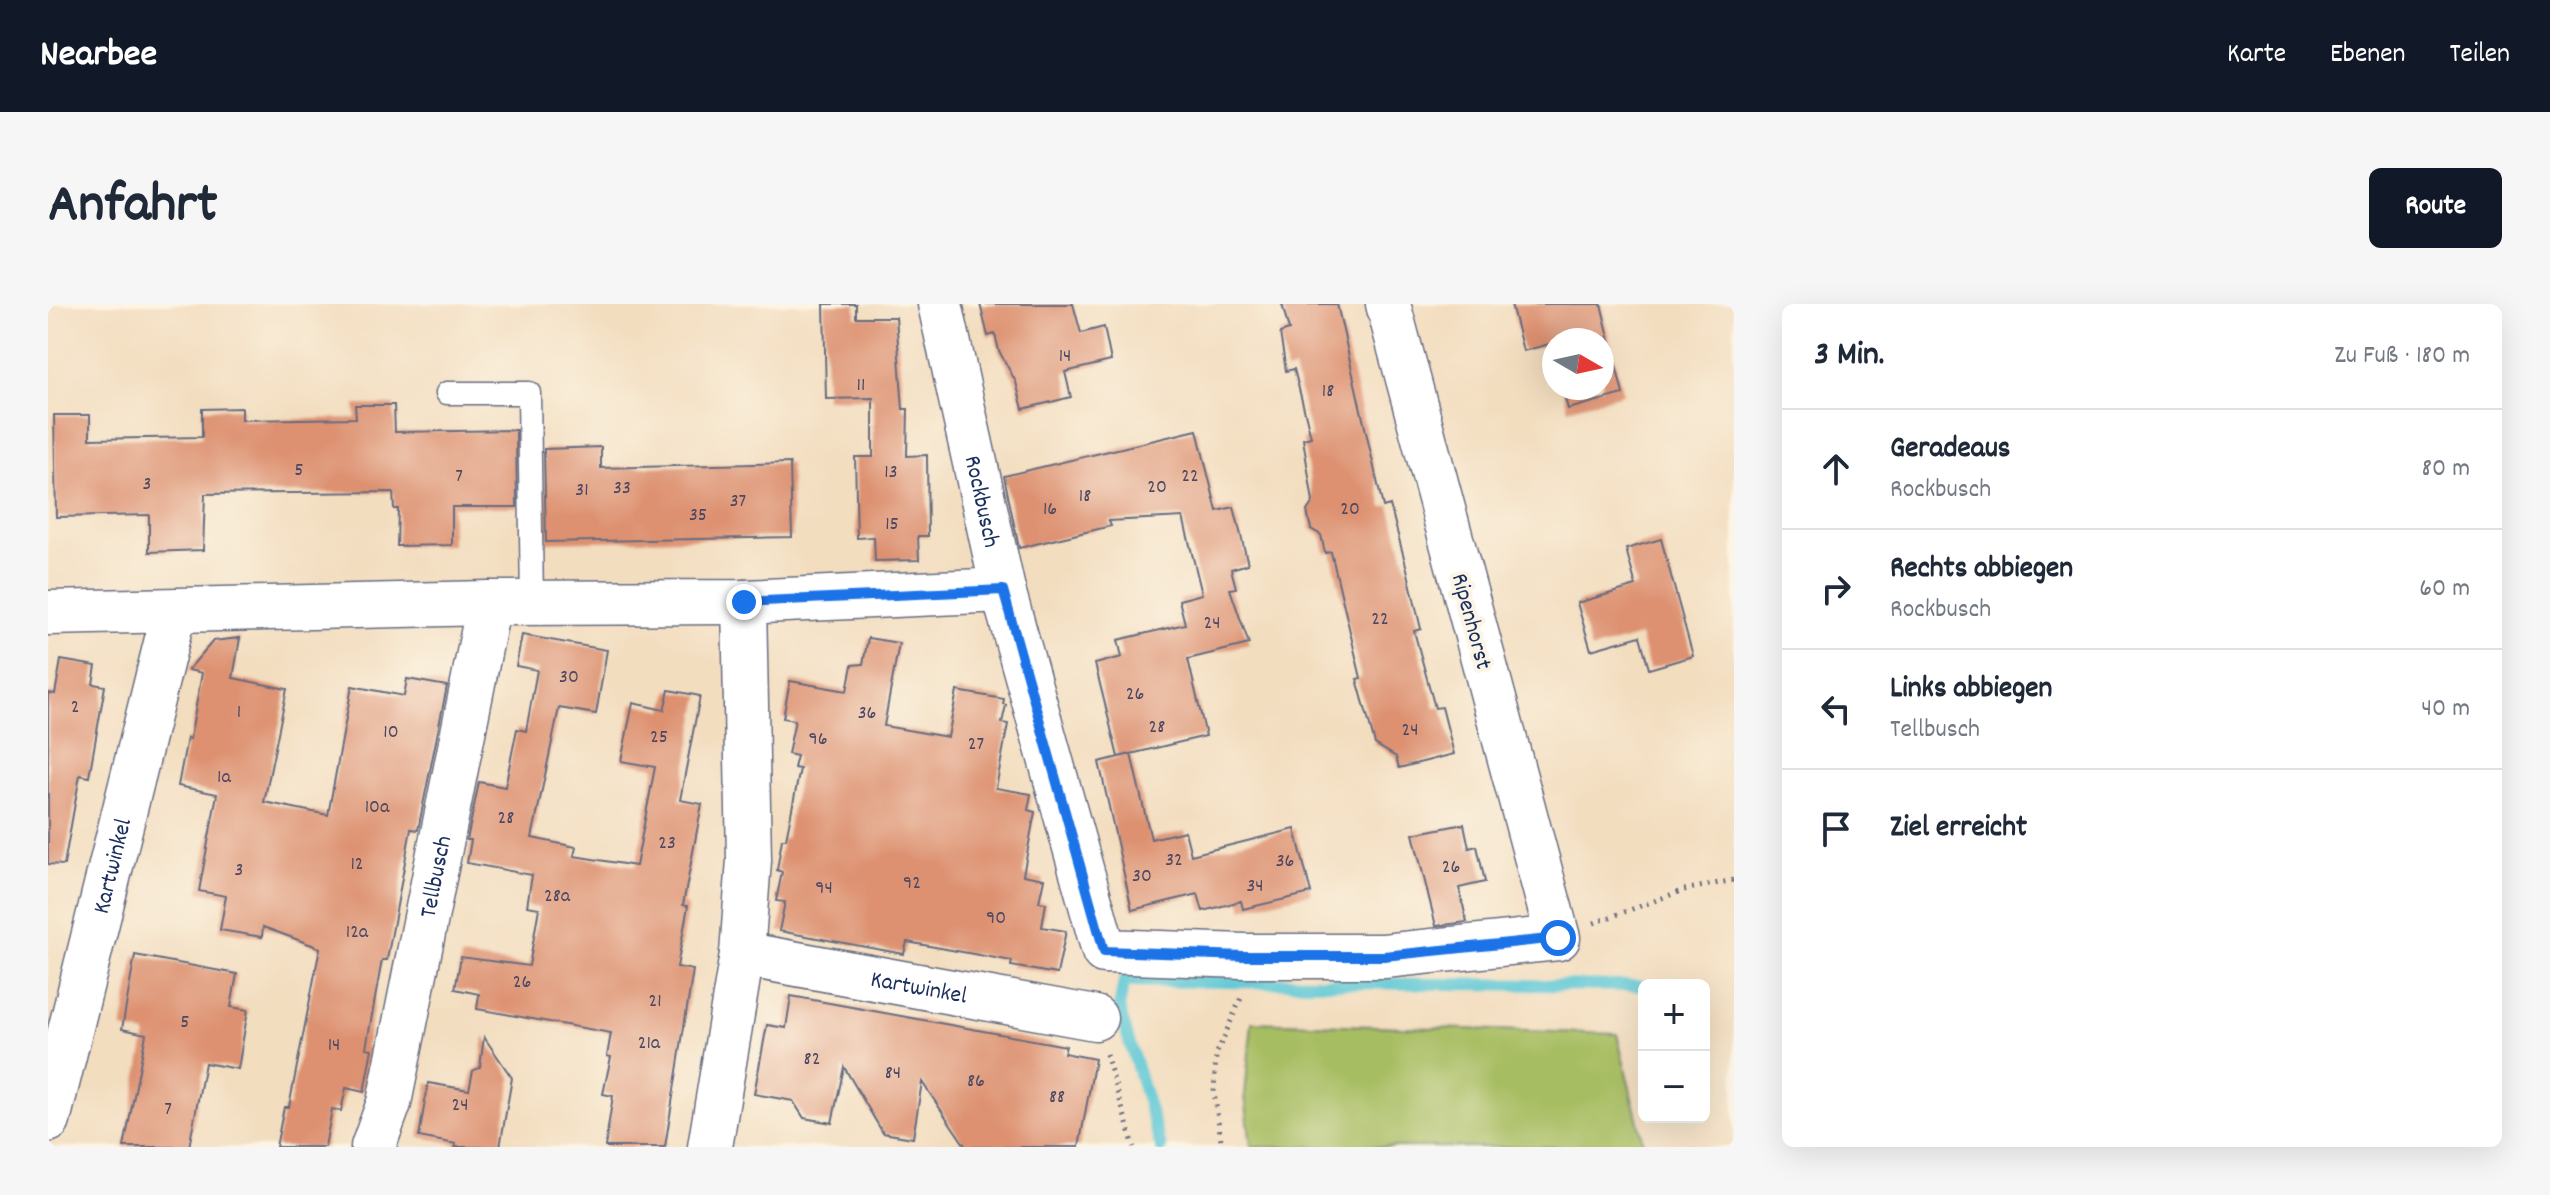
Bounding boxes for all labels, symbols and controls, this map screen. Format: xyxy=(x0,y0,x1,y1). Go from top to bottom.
text: Nearbee xyxy=(40,29,157,84)
text: Karte xyxy=(2227,36,2286,76)
text: Ebenen xyxy=(2330,36,2405,76)
text: Teilen xyxy=(2449,36,2510,76)
text: Anfahrt xyxy=(48,168,218,248)
button: Route xyxy=(2369,168,2502,248)
north arrow xyxy=(1542,328,1614,400)
text: 3 Min. xyxy=(1814,332,1884,381)
text: Zu Fuß · 180 m xyxy=(2334,338,2470,375)
house number: 14 xyxy=(1059,343,1071,371)
house number: 11 xyxy=(857,372,865,400)
house number: 18 xyxy=(1322,378,1334,406)
text: Geradeaus xyxy=(1890,429,2010,472)
icon: ahead xyxy=(1814,447,1858,491)
text: 80 m xyxy=(2422,451,2470,488)
street label: Rockbusch xyxy=(954,453,1007,551)
house number: 5 xyxy=(294,457,304,485)
house number: 13 xyxy=(884,459,898,487)
house number: 7 xyxy=(455,463,463,491)
house number: 22 xyxy=(1181,463,1199,491)
house number: 3 xyxy=(143,471,151,499)
text: Rockbusch xyxy=(1890,472,1991,509)
house number: 20 xyxy=(1147,474,1167,502)
house number: 33 xyxy=(613,475,631,503)
house number: 31 xyxy=(575,477,589,505)
house number: 18 xyxy=(1079,483,1091,511)
house number: 37 xyxy=(730,488,746,516)
house number: 16 xyxy=(1043,496,1057,524)
house number: 20 xyxy=(1340,496,1360,524)
house number: 35 xyxy=(689,502,707,530)
house number: 15 xyxy=(885,511,899,539)
text: Rechts abbiegen xyxy=(1890,549,2073,592)
icon: right xyxy=(1814,567,1858,611)
street label: Ripenhorst xyxy=(1441,570,1499,674)
text: 60 m xyxy=(2419,571,2470,608)
route end xyxy=(726,584,762,620)
text: Rockbusch xyxy=(1890,592,1991,629)
house number: 22 xyxy=(1371,606,1389,634)
house number: 24 xyxy=(1203,610,1221,638)
house number: 30 xyxy=(559,664,579,692)
text: Links abbiegen xyxy=(1890,669,2052,712)
house number: 26 xyxy=(1126,681,1144,709)
icon: left xyxy=(1814,687,1858,731)
text: 40 m xyxy=(2421,691,2470,728)
house number: 2 xyxy=(71,694,79,722)
house number: 1 xyxy=(237,699,241,727)
house number: 36 xyxy=(858,700,876,728)
text: Tellbusch xyxy=(1890,712,1980,749)
house number: 28 xyxy=(1149,714,1165,742)
house number: 24 xyxy=(1401,717,1419,745)
house number: 10 xyxy=(383,719,399,747)
house number: 25 xyxy=(650,724,668,752)
house number: 96 xyxy=(809,726,827,754)
house number: 27 xyxy=(968,731,984,759)
house number: 1a xyxy=(217,764,231,792)
house number: 10a xyxy=(365,794,390,822)
house number: 28 xyxy=(498,805,514,833)
icon: arrive xyxy=(1814,807,1858,851)
text: Ziel erreicht xyxy=(1890,808,2027,851)
street label: Kartwinkel xyxy=(86,815,142,918)
house number: 23 xyxy=(658,830,676,858)
street label: Tellbusch xyxy=(412,833,462,921)
house number: 32 xyxy=(1165,847,1183,875)
house number: 36 xyxy=(1276,848,1294,876)
house number: 12 xyxy=(350,851,364,879)
house number: 26 xyxy=(1442,854,1460,882)
house number: 3 xyxy=(235,857,243,885)
house number: 30 xyxy=(1132,863,1152,891)
house number: 92 xyxy=(903,870,921,898)
house number: 34 xyxy=(1246,873,1264,901)
house number: 94 xyxy=(815,875,833,903)
house number: 28a xyxy=(544,883,571,911)
house number: 90 xyxy=(986,905,1006,933)
house number: 12a xyxy=(346,919,369,947)
route start xyxy=(1540,920,1576,956)
street label: Kartwinkel xyxy=(868,964,970,1015)
house number: 26 xyxy=(513,969,531,997)
map controls xyxy=(1638,979,1710,1123)
button: + xyxy=(1638,979,1710,1051)
house number: 21 xyxy=(648,988,662,1016)
house number: 5 xyxy=(180,1009,190,1037)
house number: 21a xyxy=(638,1030,661,1058)
house number: 14 xyxy=(328,1032,340,1060)
house number: 82 xyxy=(804,1046,820,1074)
button: − xyxy=(1638,1051,1710,1123)
house number: 84 xyxy=(885,1060,901,1088)
house number: 86 xyxy=(967,1068,985,1096)
house number: 88 xyxy=(1049,1084,1065,1112)
house number: 24 xyxy=(451,1092,469,1120)
house number: 7 xyxy=(164,1096,172,1124)

